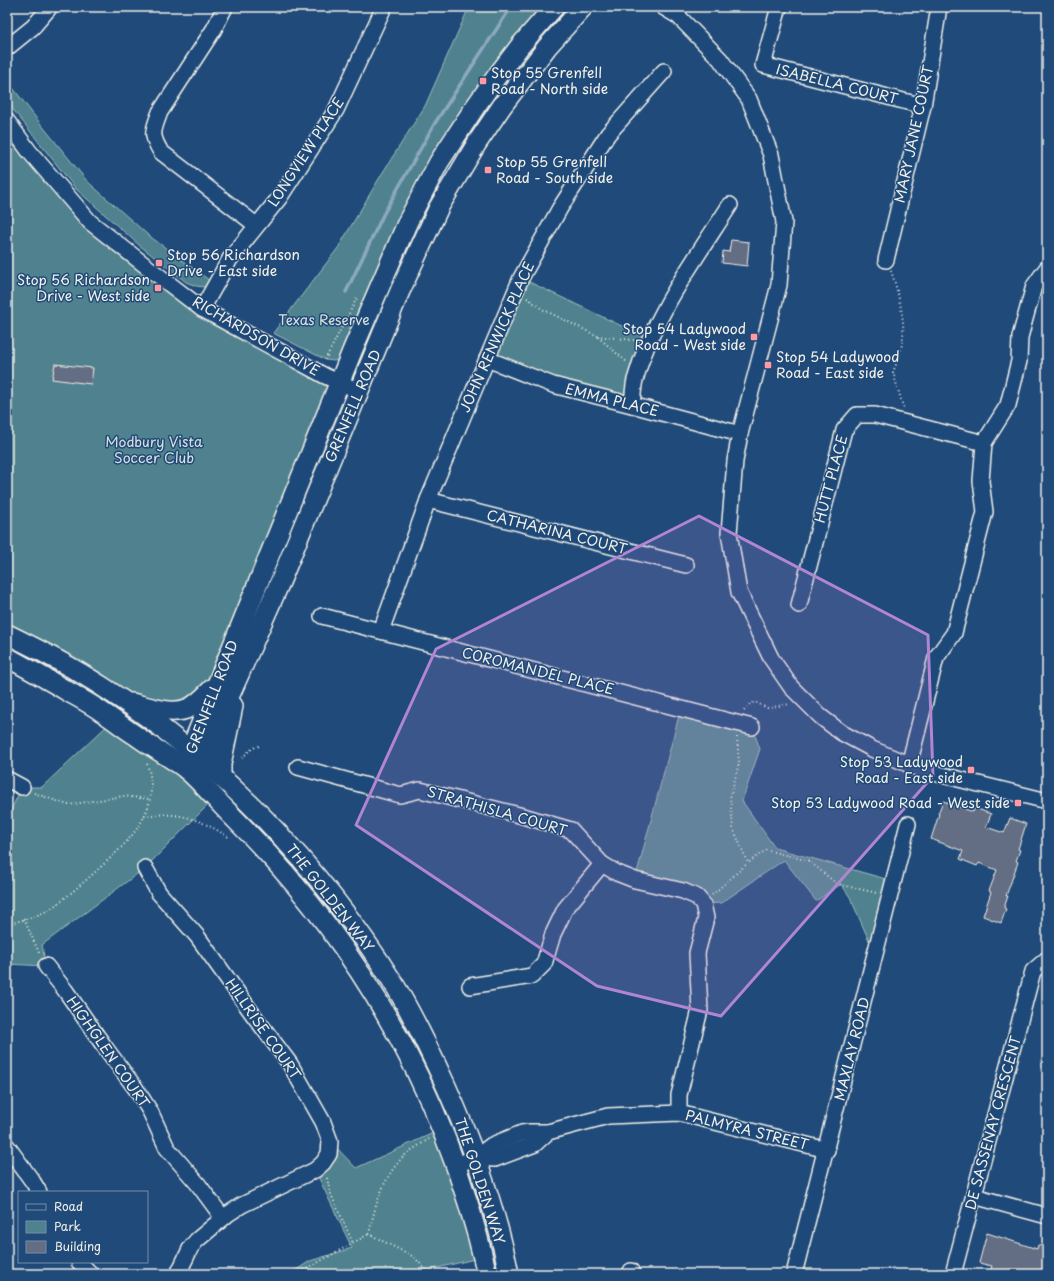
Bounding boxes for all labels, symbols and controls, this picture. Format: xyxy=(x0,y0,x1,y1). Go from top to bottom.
street label: ISABELLA COURT xyxy=(774,58,901,109)
place label: Stop 55 Grenfell Road - North side xyxy=(491,62,608,99)
street label: MARY JANE COURT xyxy=(889,63,938,205)
marker: Stop 55 Grenfell Road - North side xyxy=(478,76,488,86)
street label: LONGVIEW PLACE xyxy=(262,93,349,211)
place label: Stop 55 Grenfell Road - South side xyxy=(496,151,613,188)
marker: Stop 55 Grenfell Road - South side xyxy=(483,165,493,175)
place label: Stop 56 Richardson Drive - East side xyxy=(167,244,300,281)
marker: Stop 56 Richardson Drive - East side xyxy=(154,258,164,268)
street label: JOHN RENWICK PLACE xyxy=(454,258,539,416)
place label: Stop 56 Richardson Drive - West side xyxy=(17,269,150,306)
marker: Stop 56 Richardson Drive - West side xyxy=(153,283,163,293)
street label: RICHARDSON DRIVE xyxy=(189,291,324,381)
park label: Texas Reserve xyxy=(278,309,370,330)
place label: Stop 54 Ladywood Road - West side xyxy=(623,318,746,355)
marker: Stop 54 Ladywood Road - West side xyxy=(749,332,759,342)
street label: GRENFELL ROAD xyxy=(319,346,386,465)
place label: Stop 54 Ladywood Road - East side xyxy=(776,346,899,383)
marker: Stop 54 Ladywood Road - East side xyxy=(763,360,773,370)
street label: EMMA PLACE xyxy=(563,378,661,421)
park label: Modbury Vista Soccer Club xyxy=(105,431,203,468)
street label: HUTT PLACE xyxy=(809,432,852,525)
street label: CATHARINA COURT xyxy=(485,504,630,559)
street label: GRENFELL ROAD xyxy=(180,637,243,757)
street label: COROMANDEL PLACE xyxy=(460,641,616,700)
place label: Stop 53 Ladywood Road - East side xyxy=(840,751,963,788)
marker: Stop 53 Ladywood Road - East side xyxy=(966,765,976,775)
street label: STRATHISLA COURT xyxy=(425,780,570,841)
place label: Stop 53 Ladywood Road - West side xyxy=(771,792,1010,813)
marker: Stop 53 Ladywood Road - West side xyxy=(1013,798,1023,808)
street label: THE GOLDEN WAY xyxy=(281,839,379,956)
street label: HILLRISE COURT xyxy=(221,974,307,1084)
street label: HIGHGLEN COURT xyxy=(62,991,155,1112)
street label: MAXLAY ROAD xyxy=(828,995,875,1103)
street label: DE SASSENAY CRESCENT xyxy=(959,1033,1026,1212)
street label: PALMYRA STREET xyxy=(683,1104,811,1155)
street label: THE GOLDEN WAY xyxy=(450,1115,511,1247)
legend xyxy=(18,1191,148,1263)
text: Road xyxy=(54,1197,83,1215)
text: Park xyxy=(54,1217,81,1235)
text: Building xyxy=(54,1237,101,1255)

